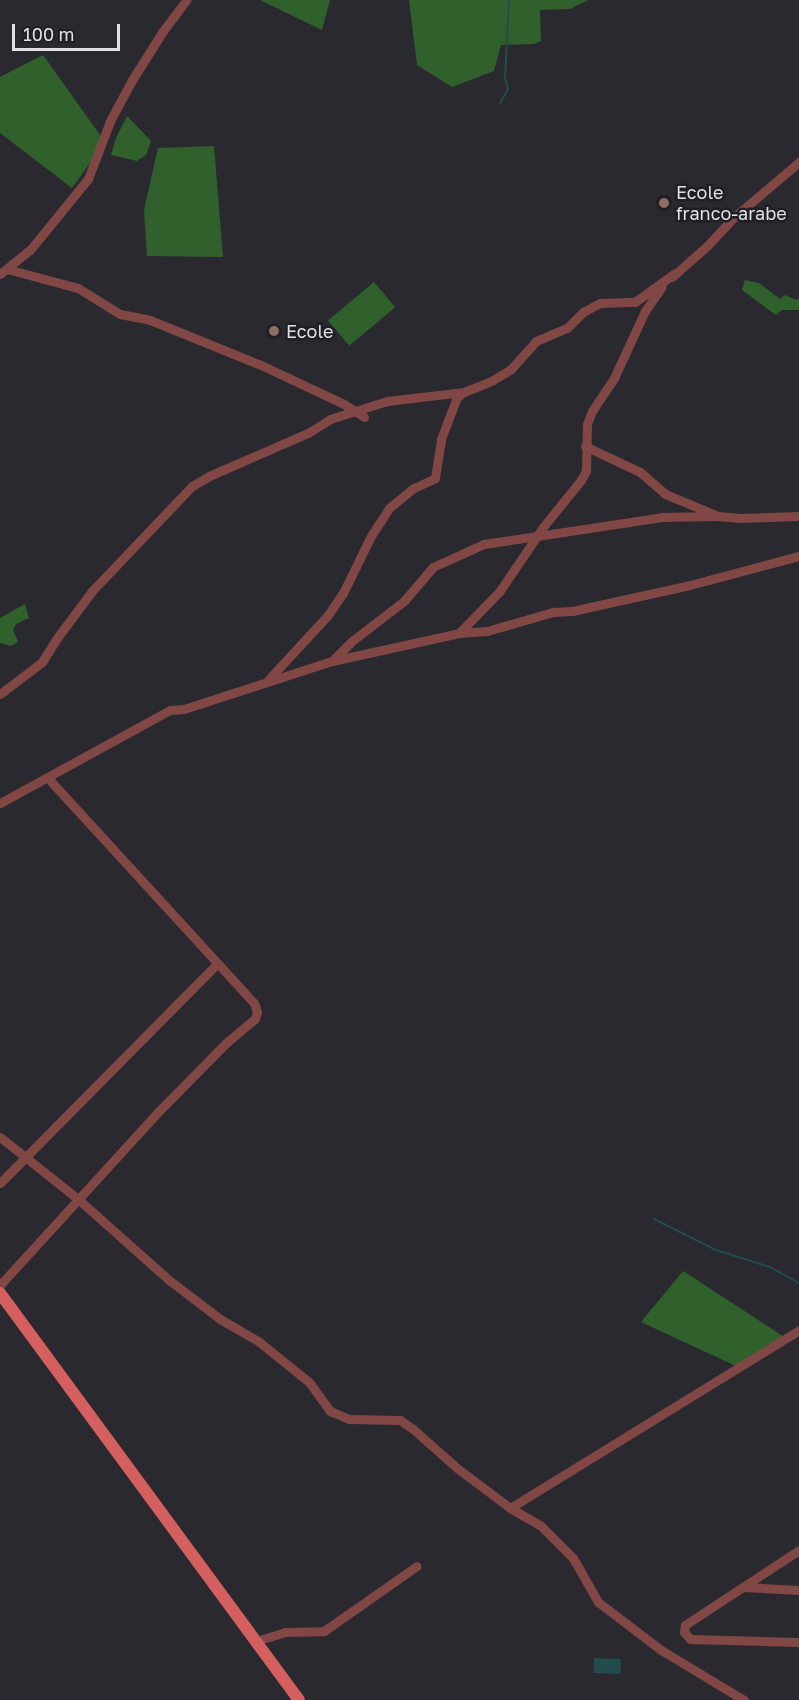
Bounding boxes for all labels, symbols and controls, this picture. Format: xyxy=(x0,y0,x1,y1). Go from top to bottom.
scale bar xyxy=(15,12,123,50)
text: 100 m xyxy=(23,23,74,45)
place label: Ecole franco-arabe xyxy=(676,182,787,224)
marker: Ecole franco-arabe xyxy=(657,196,671,210)
place label: Ecole xyxy=(286,320,333,342)
marker: Ecole xyxy=(267,324,281,338)

